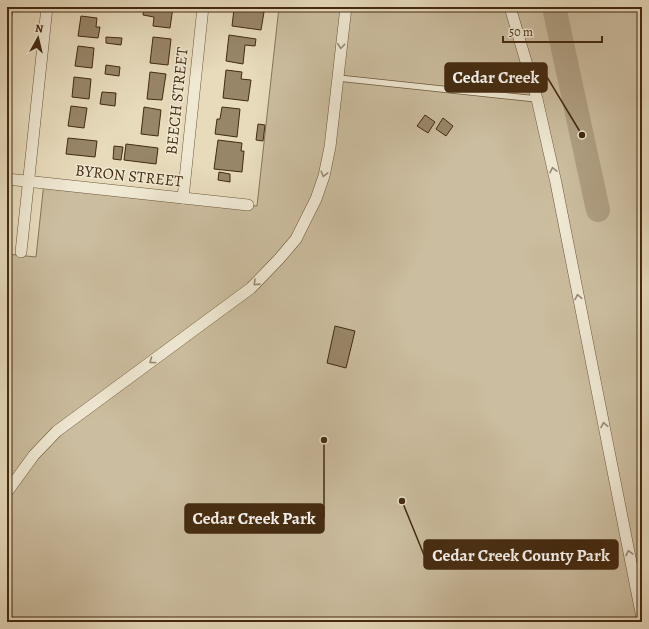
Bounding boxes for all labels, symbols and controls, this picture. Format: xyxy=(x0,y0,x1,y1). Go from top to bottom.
north arrow xyxy=(18,18,58,58)
scale bar xyxy=(503,18,602,44)
text: N xyxy=(34,21,44,37)
text: 50 m xyxy=(509,24,533,40)
one-way arrow xyxy=(337,43,346,49)
street label: BEECH STREET xyxy=(160,46,194,156)
callout: Cedar Creek xyxy=(445,63,547,92)
text: Cedar Creek xyxy=(453,66,540,89)
street label: BYRON STREET xyxy=(74,159,184,193)
one-way arrow xyxy=(549,167,557,173)
one-way arrow xyxy=(320,171,328,178)
one-way arrow xyxy=(253,278,261,286)
one-way arrow xyxy=(575,294,583,301)
one-way arrow xyxy=(150,357,157,364)
one-way arrow xyxy=(600,422,608,428)
callout: Cedar Creek Park xyxy=(185,504,324,533)
text: Cedar Creek Park xyxy=(192,507,316,530)
callout: Cedar Creek County Park xyxy=(424,540,618,569)
text: Cedar Creek County Park xyxy=(432,544,610,567)
one-way arrow xyxy=(625,549,633,556)

